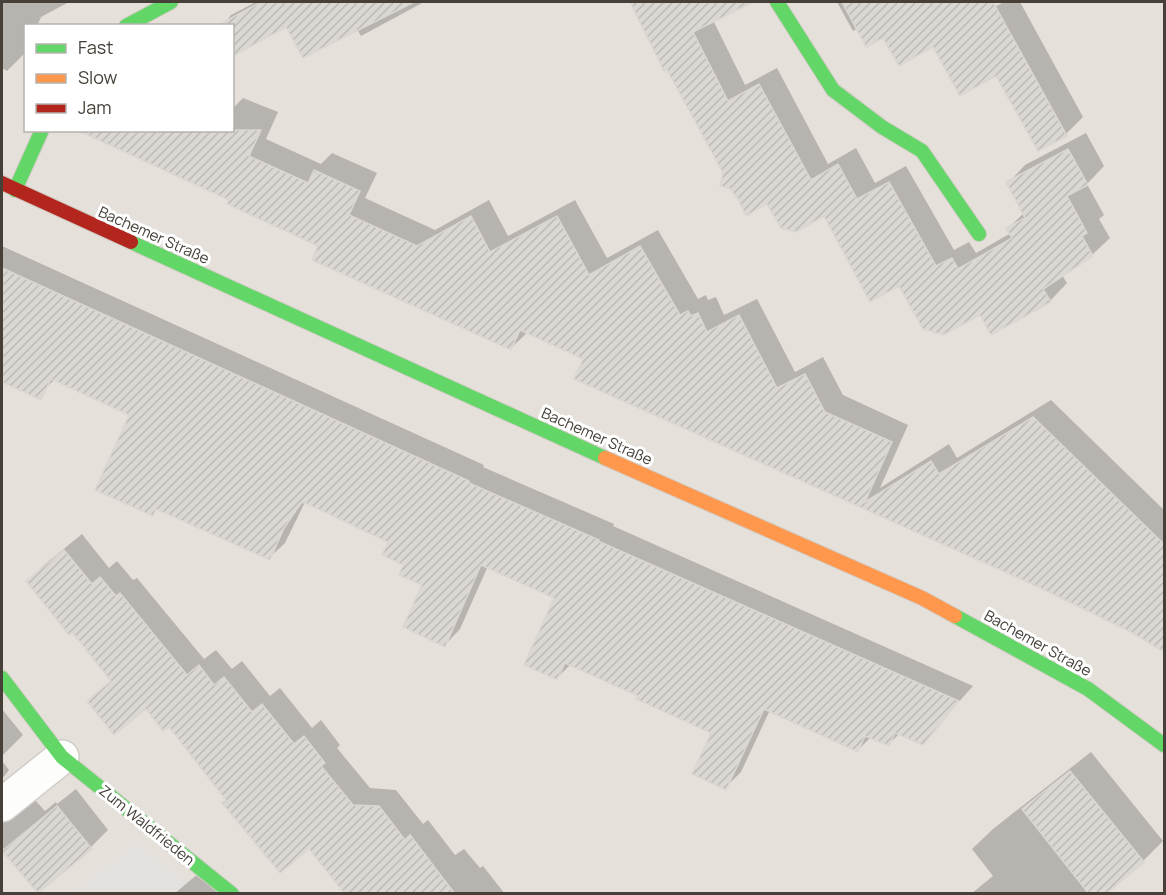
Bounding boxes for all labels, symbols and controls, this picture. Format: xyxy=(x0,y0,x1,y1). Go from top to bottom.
legend xyxy=(24,24,234,132)
text: Fast xyxy=(78,35,113,59)
text: Slow xyxy=(78,65,118,89)
text: Jam xyxy=(78,95,112,119)
street label: Bachemer Straße xyxy=(95,201,213,269)
street label: Bachemer Straße xyxy=(538,402,656,470)
street label: Bachemer Straße xyxy=(981,605,1096,681)
street label: Zum Waldfrieden xyxy=(95,780,199,870)

